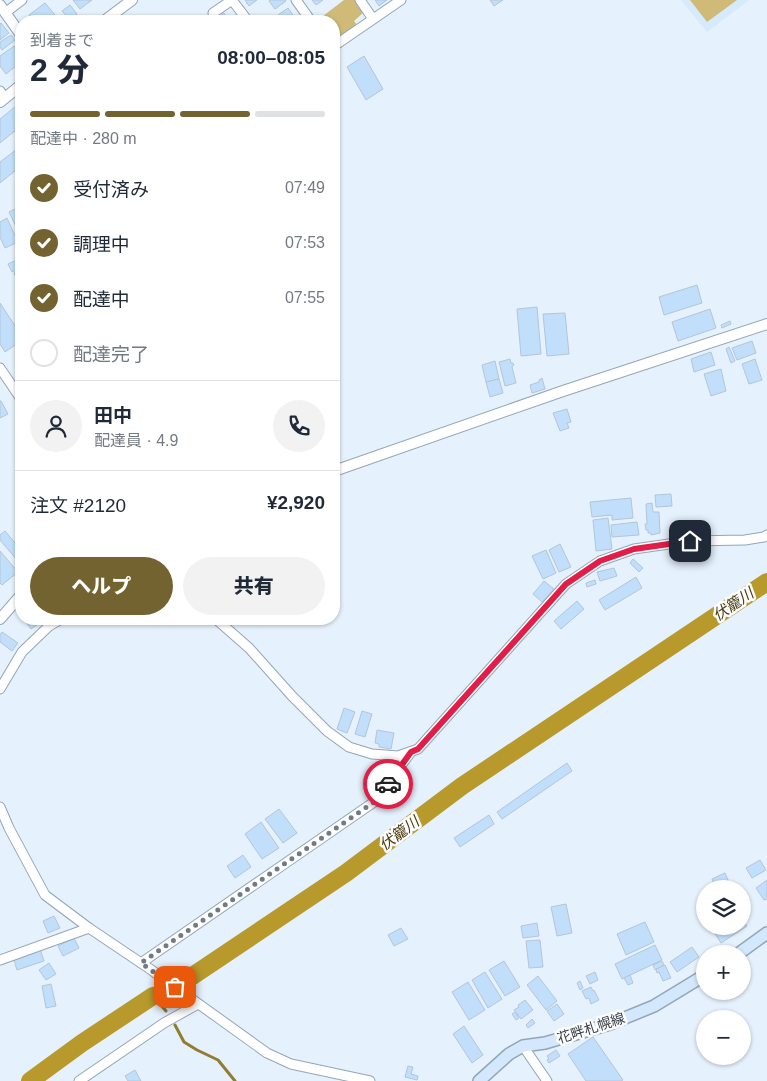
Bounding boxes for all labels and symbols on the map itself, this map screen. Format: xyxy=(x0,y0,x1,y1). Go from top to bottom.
pin xyxy=(669,520,711,562)
water label: 伏籠川 xyxy=(710,583,758,624)
courier xyxy=(363,759,413,809)
water label: 伏籠川 xyxy=(376,811,424,853)
pin xyxy=(154,966,196,1008)
street label: 花畔札幌線 xyxy=(555,1010,627,1046)

